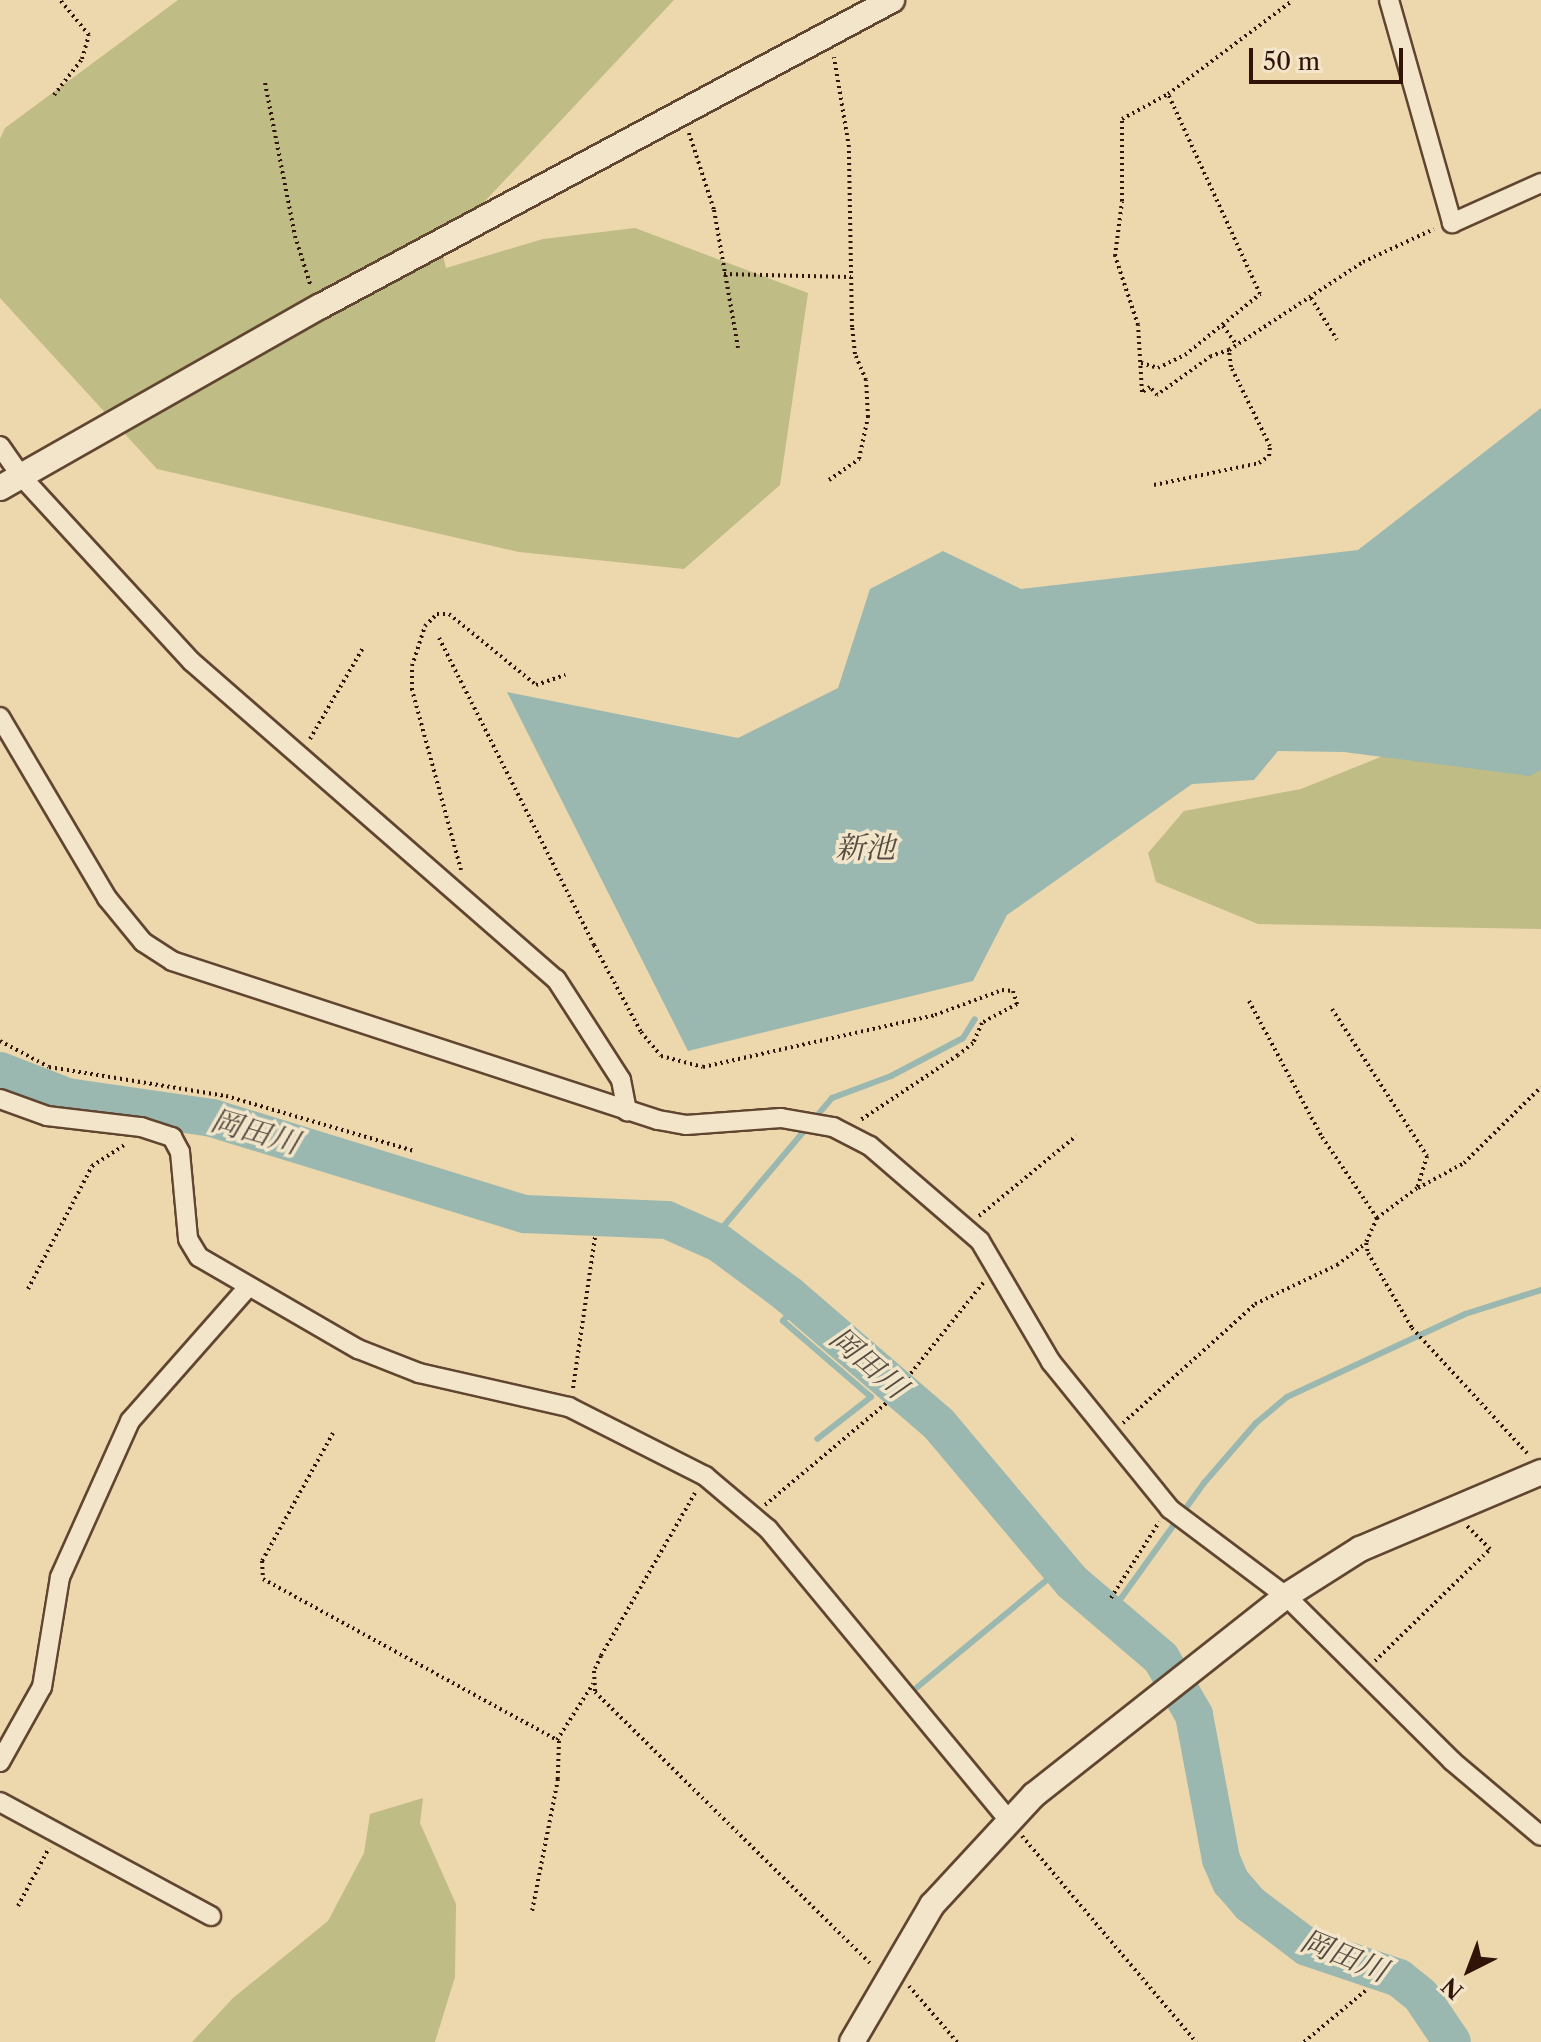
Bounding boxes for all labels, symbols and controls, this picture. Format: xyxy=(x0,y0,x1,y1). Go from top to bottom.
scale bar xyxy=(1253,32,1407,82)
text: 50 m xyxy=(1263,47,1320,76)
water label: 新池 xyxy=(835,830,895,866)
water label: 岡田川 xyxy=(207,1102,303,1162)
water label: 岡田川 xyxy=(822,1320,914,1406)
water label: 岡田川 xyxy=(1296,1922,1392,1990)
north arrow xyxy=(1429,1930,1509,2010)
text: N xyxy=(1436,1972,1469,2005)

